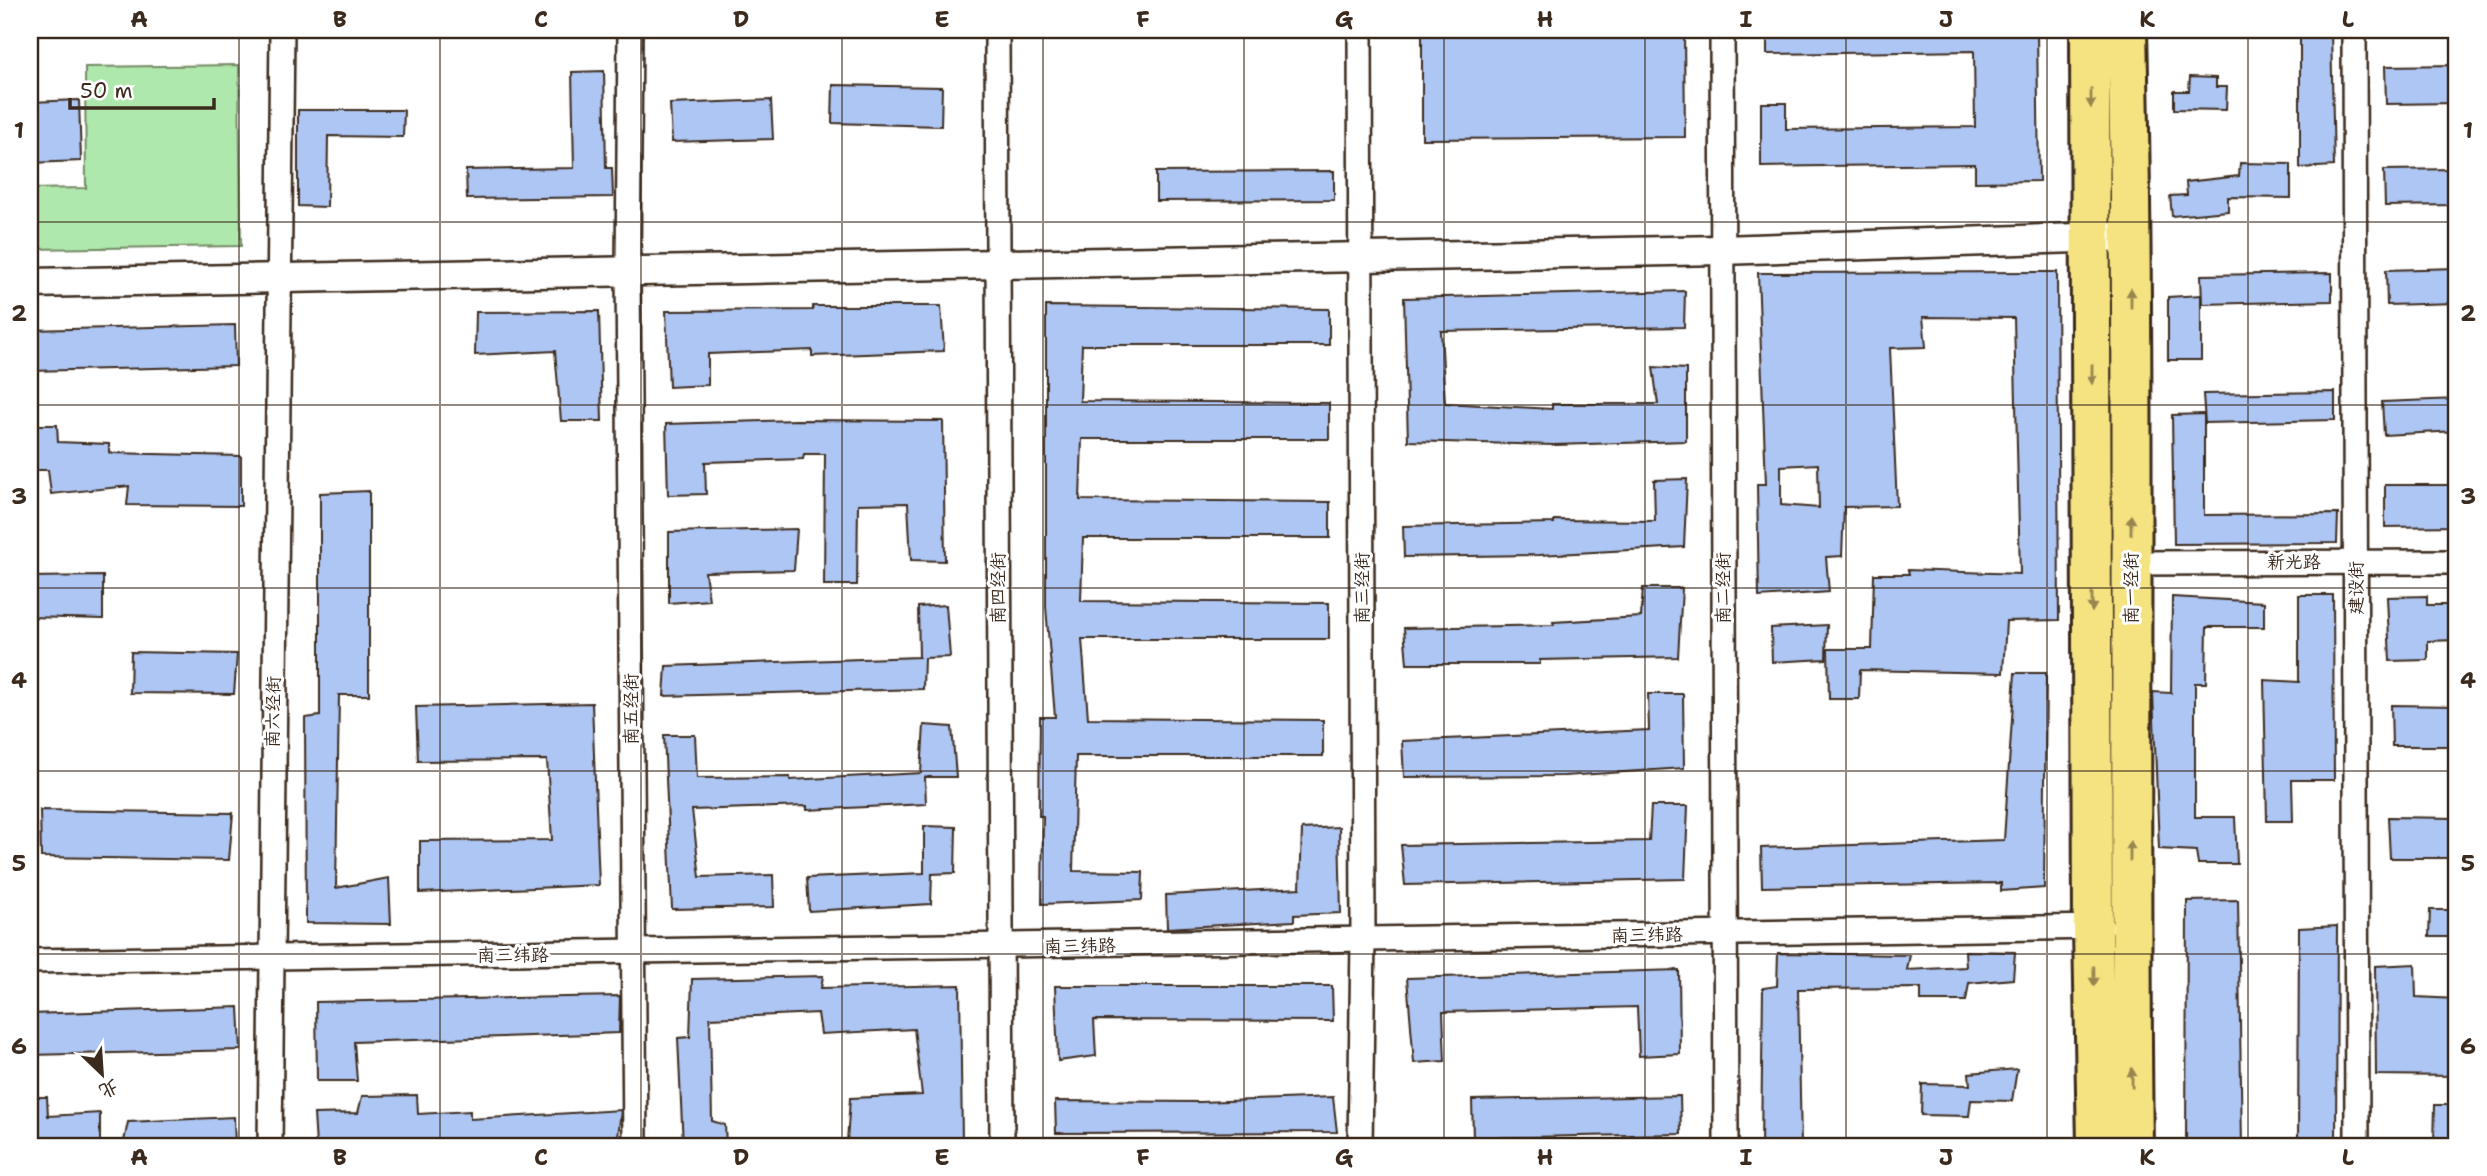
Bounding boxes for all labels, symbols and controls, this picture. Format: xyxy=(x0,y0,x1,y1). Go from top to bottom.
text: A xyxy=(130,4,148,34)
text: B xyxy=(333,4,347,34)
text: C xyxy=(534,4,548,34)
text: D xyxy=(733,4,749,34)
text: E xyxy=(934,4,950,34)
text: F xyxy=(1136,4,1150,34)
text: G xyxy=(1335,4,1354,34)
text: H xyxy=(1537,4,1553,34)
text: I xyxy=(1740,4,1753,34)
text: J xyxy=(1939,4,1953,34)
text: K xyxy=(2139,4,2155,34)
text: L xyxy=(2342,4,2354,34)
scale bar xyxy=(70,66,214,110)
text: 50 m xyxy=(80,77,133,105)
one-way arrow xyxy=(2085,87,2097,109)
text: 1 xyxy=(14,115,24,145)
text: 1 xyxy=(2463,115,2473,145)
one-way arrow xyxy=(2125,286,2137,308)
text: 2 xyxy=(11,298,27,328)
text: 2 xyxy=(2460,298,2476,328)
one-way arrow xyxy=(2086,364,2098,386)
text: 3 xyxy=(11,481,27,511)
text: 3 xyxy=(2460,481,2476,511)
one-way arrow xyxy=(2125,514,2137,536)
street label: 新光路 xyxy=(2267,550,2321,574)
street label: 南四经街 xyxy=(986,552,1010,624)
street label: 南三经街 xyxy=(1350,552,1374,624)
street label: 南二经街 xyxy=(1711,552,1735,624)
street label: 南一经街 xyxy=(2119,552,2143,624)
street label: 建设街 xyxy=(2344,561,2368,615)
one-way arrow xyxy=(2086,591,2098,613)
text: 4 xyxy=(11,665,27,695)
text: 4 xyxy=(2460,665,2476,695)
street label: 南五经街 xyxy=(619,673,643,745)
street label: 南六经街 xyxy=(260,676,286,748)
one-way arrow xyxy=(2124,839,2136,861)
text: 5 xyxy=(12,848,26,878)
text: 5 xyxy=(2461,848,2475,878)
street label: 南三纬路 xyxy=(1611,922,1683,948)
street label: 南三纬路 xyxy=(1044,933,1116,959)
street label: 南三纬路 xyxy=(477,943,549,967)
one-way arrow xyxy=(2088,966,2099,988)
text: 6 xyxy=(11,1031,27,1061)
text: 6 xyxy=(2460,1031,2476,1061)
north arrow xyxy=(66,1040,136,1110)
one-way arrow xyxy=(2126,1067,2138,1089)
text: 北 xyxy=(95,1074,123,1104)
text: A xyxy=(130,1142,148,1172)
text: B xyxy=(333,1142,347,1172)
text: C xyxy=(534,1142,548,1172)
text: D xyxy=(733,1142,749,1172)
text: E xyxy=(934,1142,950,1172)
text: F xyxy=(1136,1142,1150,1172)
text: G xyxy=(1335,1142,1354,1172)
text: H xyxy=(1537,1142,1553,1172)
text: I xyxy=(1740,1142,1753,1172)
text: J xyxy=(1939,1142,1953,1172)
text: K xyxy=(2139,1142,2155,1172)
text: L xyxy=(2342,1142,2354,1172)

